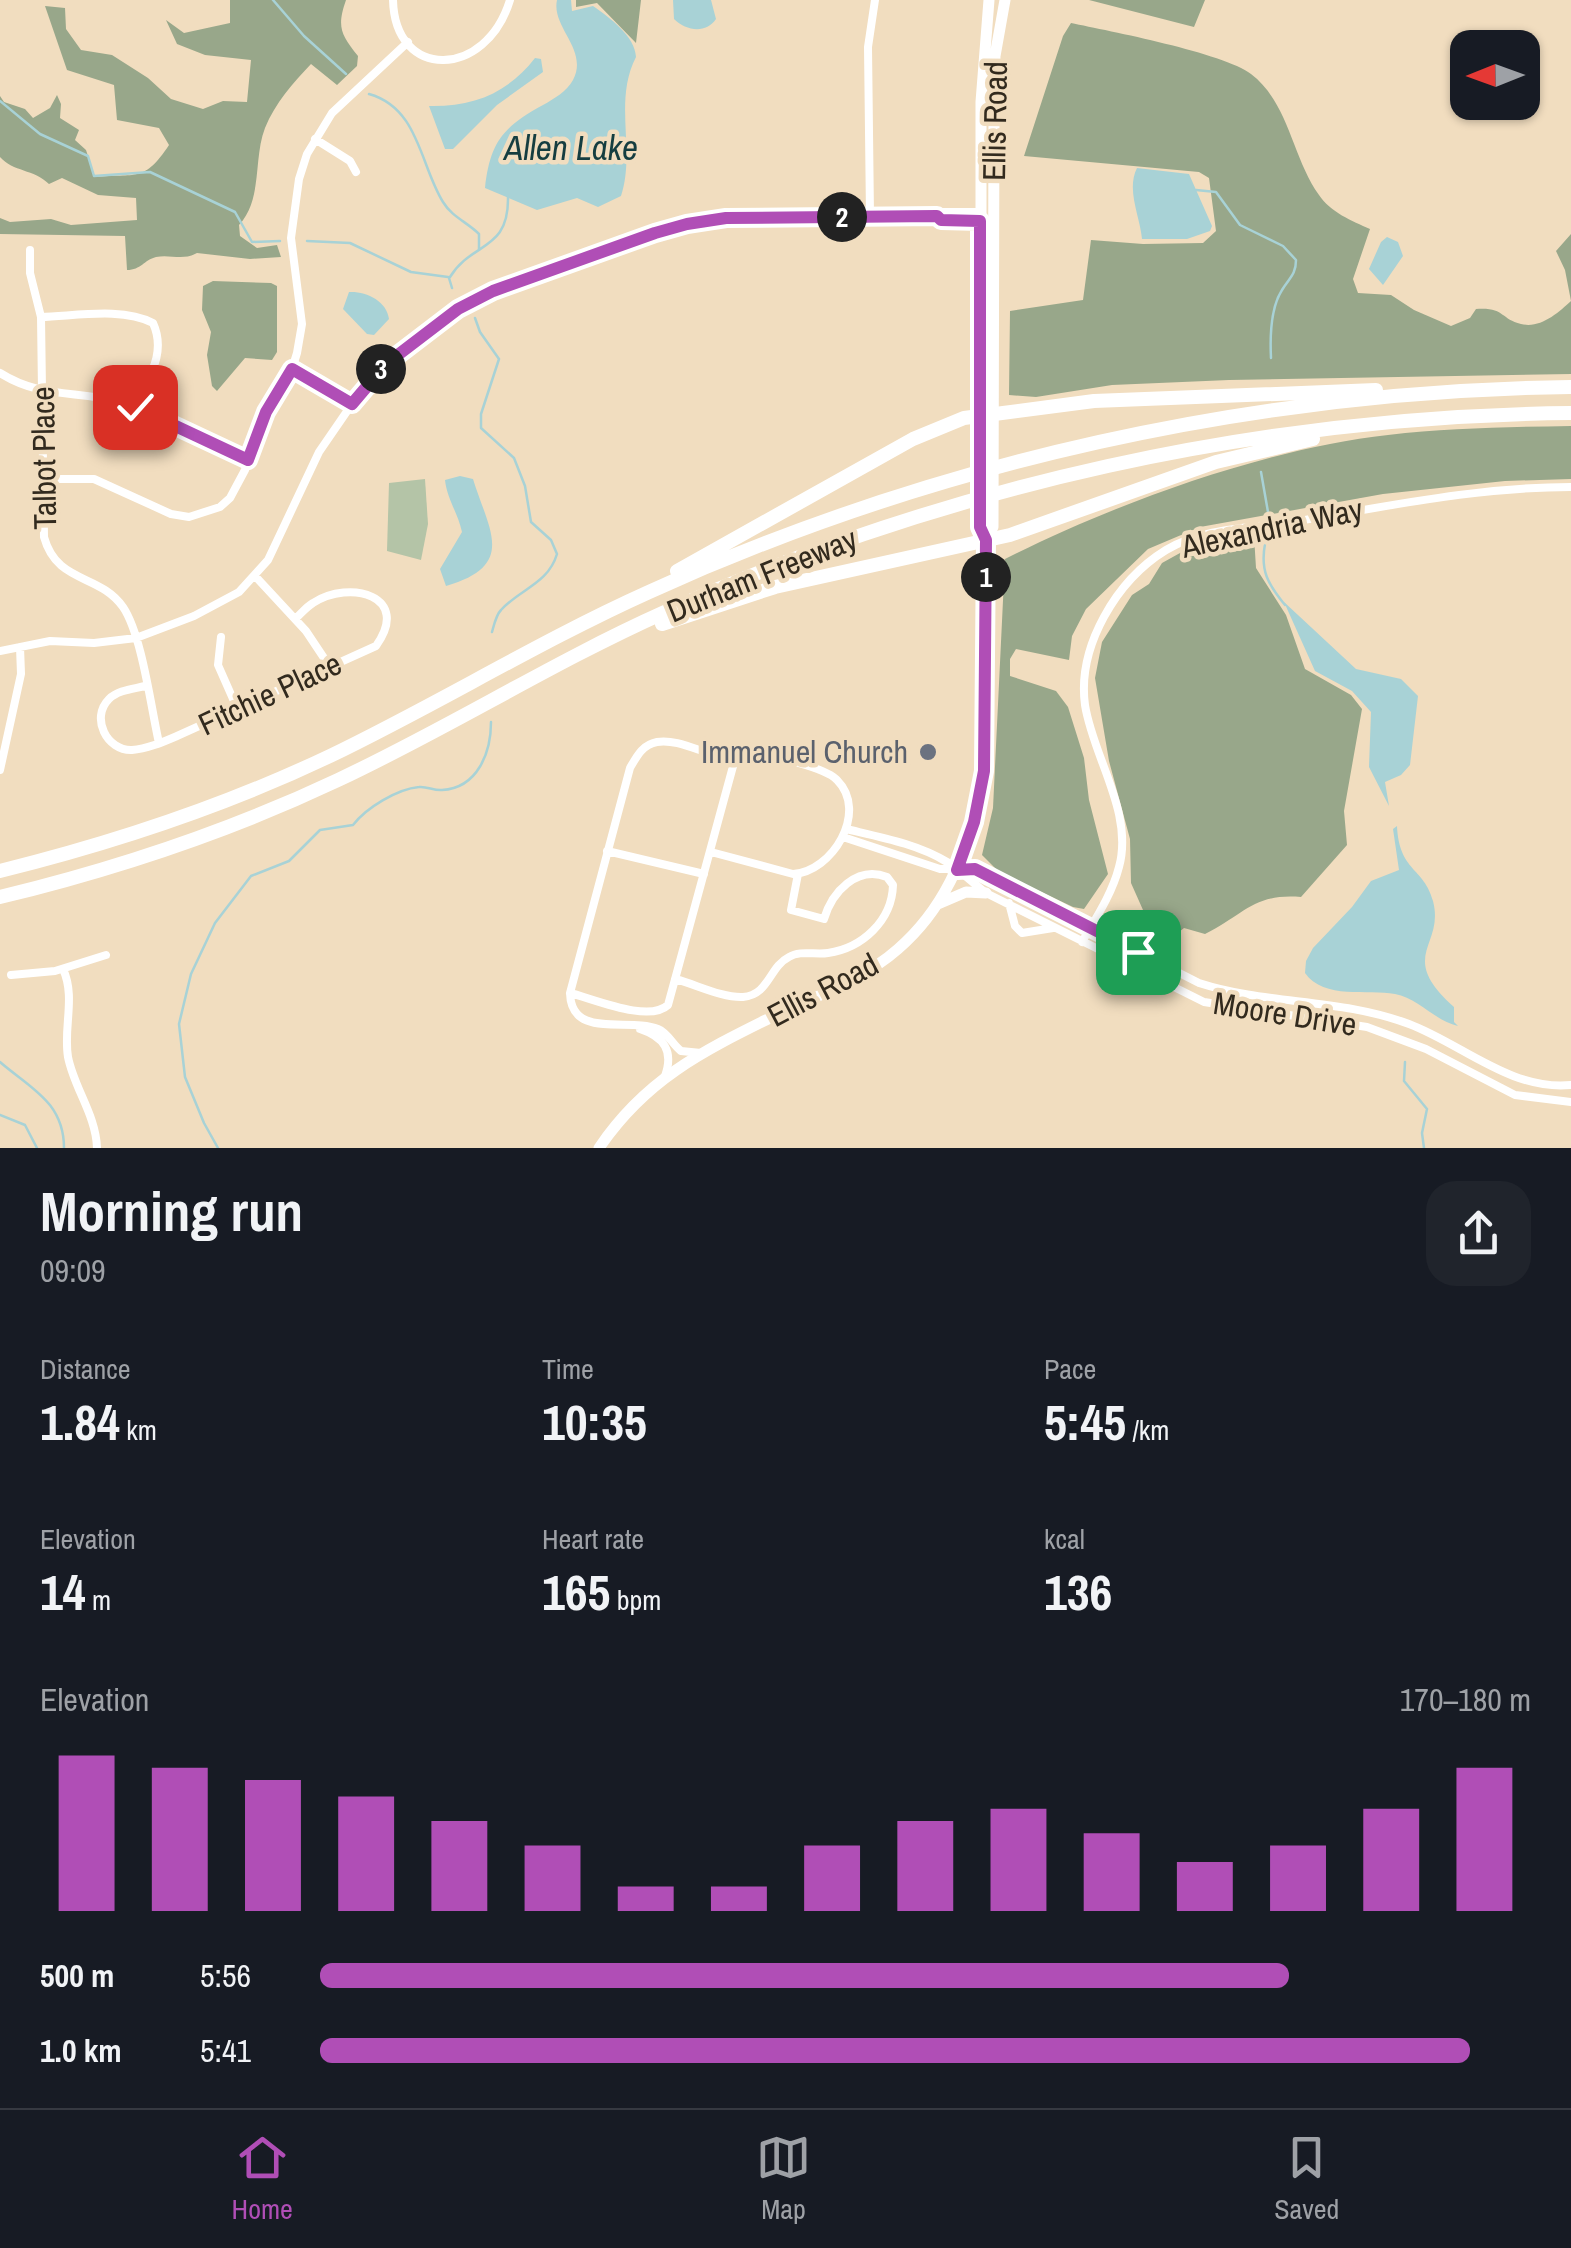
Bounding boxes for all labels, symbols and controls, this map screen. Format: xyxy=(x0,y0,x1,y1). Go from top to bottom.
north arrow xyxy=(1450,30,1540,120)
map controls xyxy=(1450,30,1540,120)
street label: Ellis Road xyxy=(972,61,1017,181)
water label: Allen Lake xyxy=(502,124,638,171)
pin: 2 xyxy=(817,192,867,242)
text: 2 xyxy=(836,198,848,236)
pin: 3 xyxy=(356,344,406,394)
text: 3 xyxy=(375,350,387,388)
pin xyxy=(93,365,178,450)
icon: check xyxy=(108,380,163,435)
street label: Talbot Place xyxy=(21,386,66,530)
street label: Alexandria Way xyxy=(1176,487,1366,568)
street label: Durham Freeway xyxy=(660,517,863,632)
pin: 1 xyxy=(961,552,1011,602)
text: 1 xyxy=(980,558,992,596)
street label: Fitchie Place xyxy=(191,642,348,745)
place label: Immanuel Church xyxy=(701,730,908,773)
marker: Immanuel Church xyxy=(917,741,939,763)
pin xyxy=(1096,910,1181,995)
icon: arrive xyxy=(1111,925,1166,980)
street label: Ellis Road xyxy=(760,943,886,1037)
street label: Moore Drive xyxy=(1210,981,1360,1046)
text: Morning run xyxy=(40,1174,303,1248)
button: share xyxy=(1426,1181,1531,1286)
text: 09:09 xyxy=(40,1249,106,1292)
text: Distance xyxy=(40,1350,131,1388)
text: Time xyxy=(542,1350,594,1388)
text: Pace xyxy=(1044,1350,1096,1388)
text: 1.84 xyxy=(40,1388,120,1456)
text: 10:35 xyxy=(542,1388,647,1456)
text: 5:45 xyxy=(1044,1388,1126,1456)
text: km xyxy=(120,1411,157,1449)
text: /km xyxy=(1126,1411,1169,1449)
text: Elevation xyxy=(40,1520,136,1558)
text: Heart rate xyxy=(542,1520,644,1558)
text: kcal xyxy=(1044,1520,1085,1558)
text: 14 xyxy=(40,1558,86,1626)
text: 165 xyxy=(542,1558,610,1626)
text: 136 xyxy=(1044,1558,1112,1626)
text: m xyxy=(86,1581,111,1619)
text: bpm xyxy=(610,1581,661,1619)
text: Elevation xyxy=(40,1678,149,1721)
text: 170–180 m xyxy=(1400,1678,1531,1721)
text: 500 m xyxy=(40,1954,114,1997)
text: 5:56 xyxy=(200,1954,251,1997)
text: 1.0 km xyxy=(40,2029,122,2072)
text: 5:41 xyxy=(200,2029,251,2072)
tab: Home xyxy=(232,2130,293,2228)
tab: Map xyxy=(756,2130,811,2228)
tab: Saved xyxy=(1274,2130,1339,2228)

